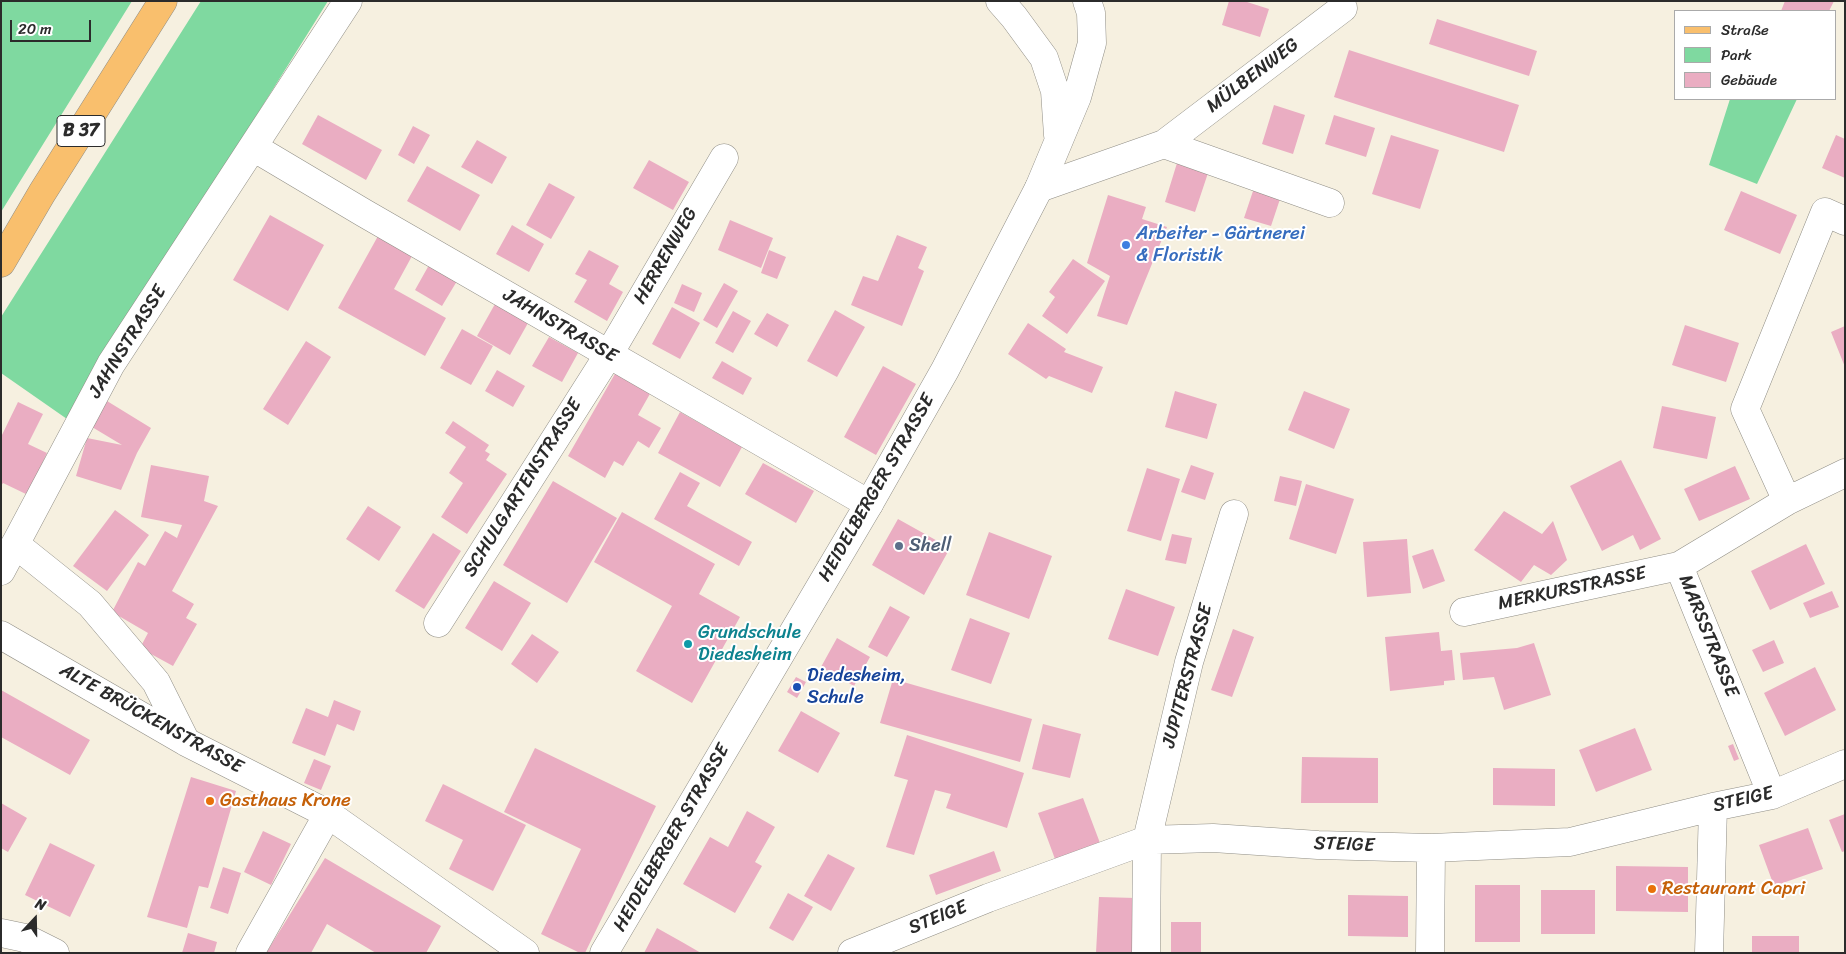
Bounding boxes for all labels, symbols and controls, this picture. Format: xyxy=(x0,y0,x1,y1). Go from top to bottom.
scale bar xyxy=(12,10,94,42)
legend xyxy=(1674,10,1836,100)
text: 20 m xyxy=(18,16,52,42)
text: Straße xyxy=(1721,17,1769,43)
street label: MÜLBENWEG xyxy=(1202,34,1304,118)
text: Park xyxy=(1721,42,1752,68)
text: Gebäude xyxy=(1721,67,1777,93)
road number: B 37 xyxy=(57,115,105,146)
street label: HERRENWEG xyxy=(629,204,703,308)
place label: Arbeiter - Gärtnerei & Floristik xyxy=(1136,223,1305,267)
marker: Arbeiter - Gärtnerei & Floristik xyxy=(1120,239,1132,251)
street label: JAHNSTRASSE xyxy=(84,282,172,402)
street label: JAHNSTRASSE xyxy=(499,284,621,368)
street label: HEIDELBERGER STRASSE xyxy=(814,390,940,586)
street label: SCHULGARTENSTRASSE xyxy=(459,395,587,581)
place label: Shell xyxy=(909,535,951,557)
marker: Shell xyxy=(893,540,905,552)
street label: MERKURSTRASSE xyxy=(1496,562,1648,616)
street label: MARSSTRASSE xyxy=(1673,572,1743,700)
street label: JUPITERSTRASSE xyxy=(1158,602,1218,750)
place label: Grundschule Diedesheim xyxy=(698,622,801,666)
marker: Grundschule Diedesheim xyxy=(682,638,694,650)
street label: ALTE BRÜCKENSTRASSE xyxy=(55,659,247,779)
place label: Diedesheim, Schule xyxy=(807,665,906,709)
marker: Diedesheim, Schule xyxy=(791,681,803,693)
street label: HEIDELBERGER STRASSE xyxy=(609,740,735,936)
street label: STEIGE xyxy=(1711,782,1775,818)
place label: Gasthaus Krone xyxy=(220,790,351,812)
marker: Gasthaus Krone xyxy=(204,795,216,807)
street label: STEIGE xyxy=(1313,833,1375,857)
place label: Restaurant Capri xyxy=(1662,878,1805,900)
marker: Restaurant Capri xyxy=(1646,883,1658,895)
text: N xyxy=(32,891,50,918)
north arrow xyxy=(10,894,60,944)
street label: STEIGE xyxy=(906,896,970,940)

